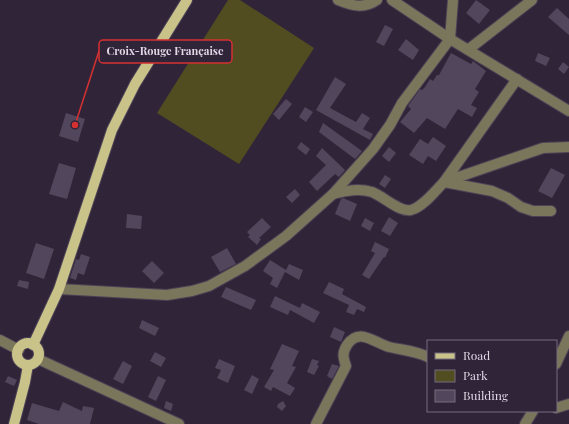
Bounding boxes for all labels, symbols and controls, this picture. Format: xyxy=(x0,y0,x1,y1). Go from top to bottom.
callout: Croix-Rouge Française xyxy=(99,40,232,63)
text: Croix-Rouge Française xyxy=(106,43,224,58)
legend xyxy=(427,340,557,412)
text: Road xyxy=(463,347,490,363)
text: Park xyxy=(463,367,488,383)
text: Building xyxy=(463,387,509,403)

